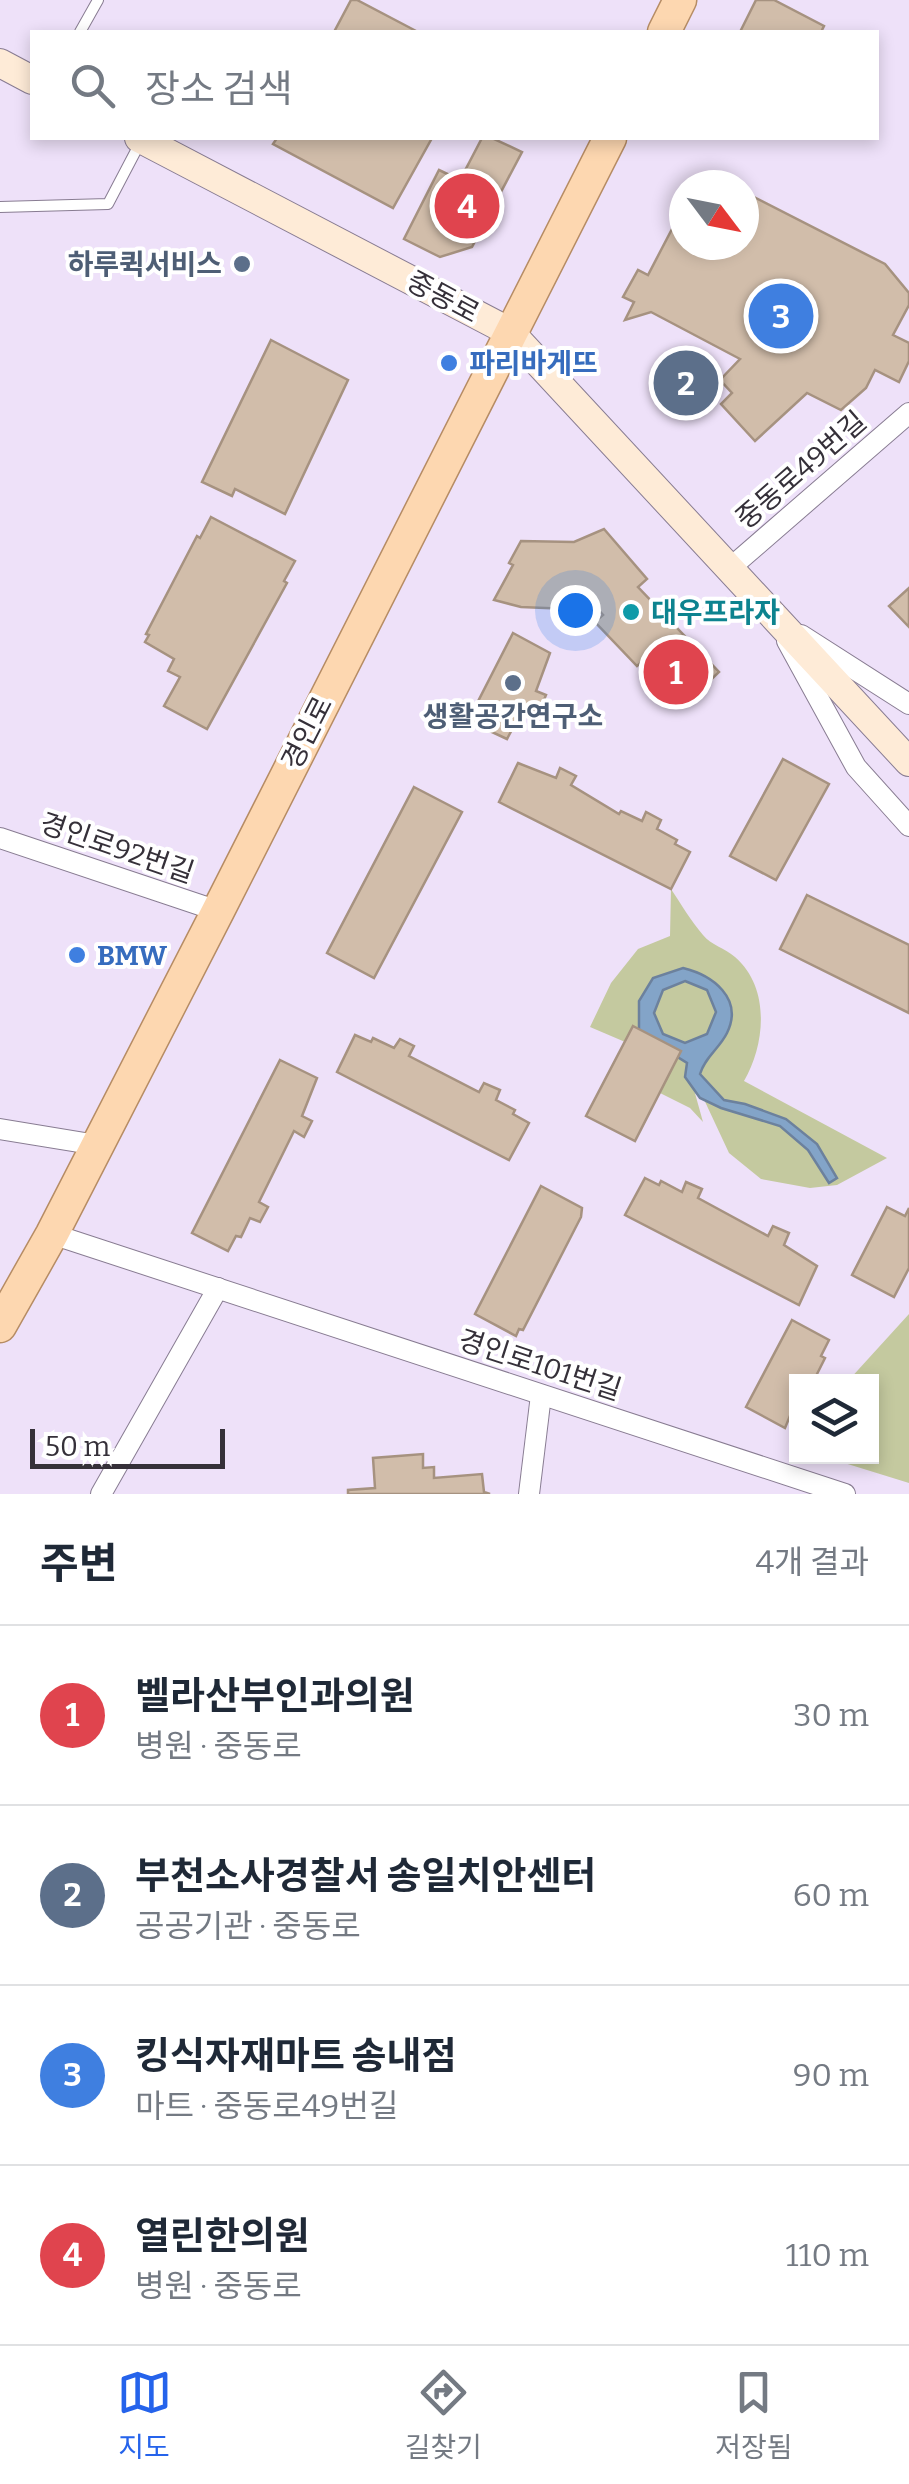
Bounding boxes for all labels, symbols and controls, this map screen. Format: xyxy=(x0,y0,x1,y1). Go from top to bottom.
search box xyxy=(30,30,879,140)
icon: search xyxy=(65,58,120,113)
text: 장소 검색 xyxy=(145,66,292,112)
pin: 4 xyxy=(434,168,500,244)
north arrow xyxy=(669,170,759,260)
place label: 하루퀵서비스 xyxy=(67,248,222,281)
marker: 하루퀵서비스 xyxy=(231,253,253,275)
street label: 중동로 xyxy=(401,264,485,330)
pin: 3 xyxy=(748,278,814,354)
pin: 2 xyxy=(654,346,718,420)
place label: 파리바게뜨 xyxy=(469,347,598,380)
marker: 파리바게뜨 xyxy=(438,352,460,374)
street label: 중동로49번길 xyxy=(729,405,873,535)
your location xyxy=(550,585,601,636)
place label: 대우프라자 xyxy=(651,596,780,629)
marker: 대우프라자 xyxy=(620,601,642,623)
pin: 1 xyxy=(644,634,708,710)
marker: 생활공간연구소 xyxy=(502,672,524,694)
street label: 경인로 xyxy=(275,691,339,775)
place label: 생활공간연구소 xyxy=(423,700,603,733)
street label: 경인로92번길 xyxy=(36,806,198,890)
place label: BMW xyxy=(97,939,168,972)
marker: BMW xyxy=(66,944,88,966)
street label: 경인로101번길 xyxy=(454,1323,626,1407)
map controls xyxy=(789,1374,879,1464)
button: layers xyxy=(789,1374,879,1464)
scale bar xyxy=(30,1424,225,1468)
text: 50 m xyxy=(45,1430,110,1463)
text: 주변 xyxy=(40,1539,117,1589)
text: 4개 결과 xyxy=(756,1543,869,1581)
text: 벨라산부인과의원 xyxy=(135,1673,415,1719)
text: 1 xyxy=(66,1696,79,1734)
text: 30 m xyxy=(793,1696,869,1734)
text: 병원 · 중동로 xyxy=(135,1727,302,1765)
text: 부천소사경찰서 송일치안센터 xyxy=(135,1853,596,1899)
text: 2 xyxy=(63,1876,82,1914)
text: 60 m xyxy=(793,1876,869,1914)
text: 공공기관 · 중동로 xyxy=(135,1907,361,1945)
text: 킹식자재마트 송내점 xyxy=(135,2033,456,2079)
text: 3 xyxy=(63,2056,82,2094)
text: 90 m xyxy=(793,2056,869,2094)
text: 마트 · 중동로49번길 xyxy=(135,2087,398,2125)
text: 열린한의원 xyxy=(135,2213,310,2259)
text: 4 xyxy=(63,2236,82,2274)
text: 110 m xyxy=(786,2236,869,2274)
text: 병원 · 중동로 xyxy=(135,2267,302,2305)
tab: 지도 xyxy=(117,2365,172,2465)
tab: 길찾기 xyxy=(405,2365,482,2465)
tab: 저장됨 xyxy=(715,2365,792,2465)

